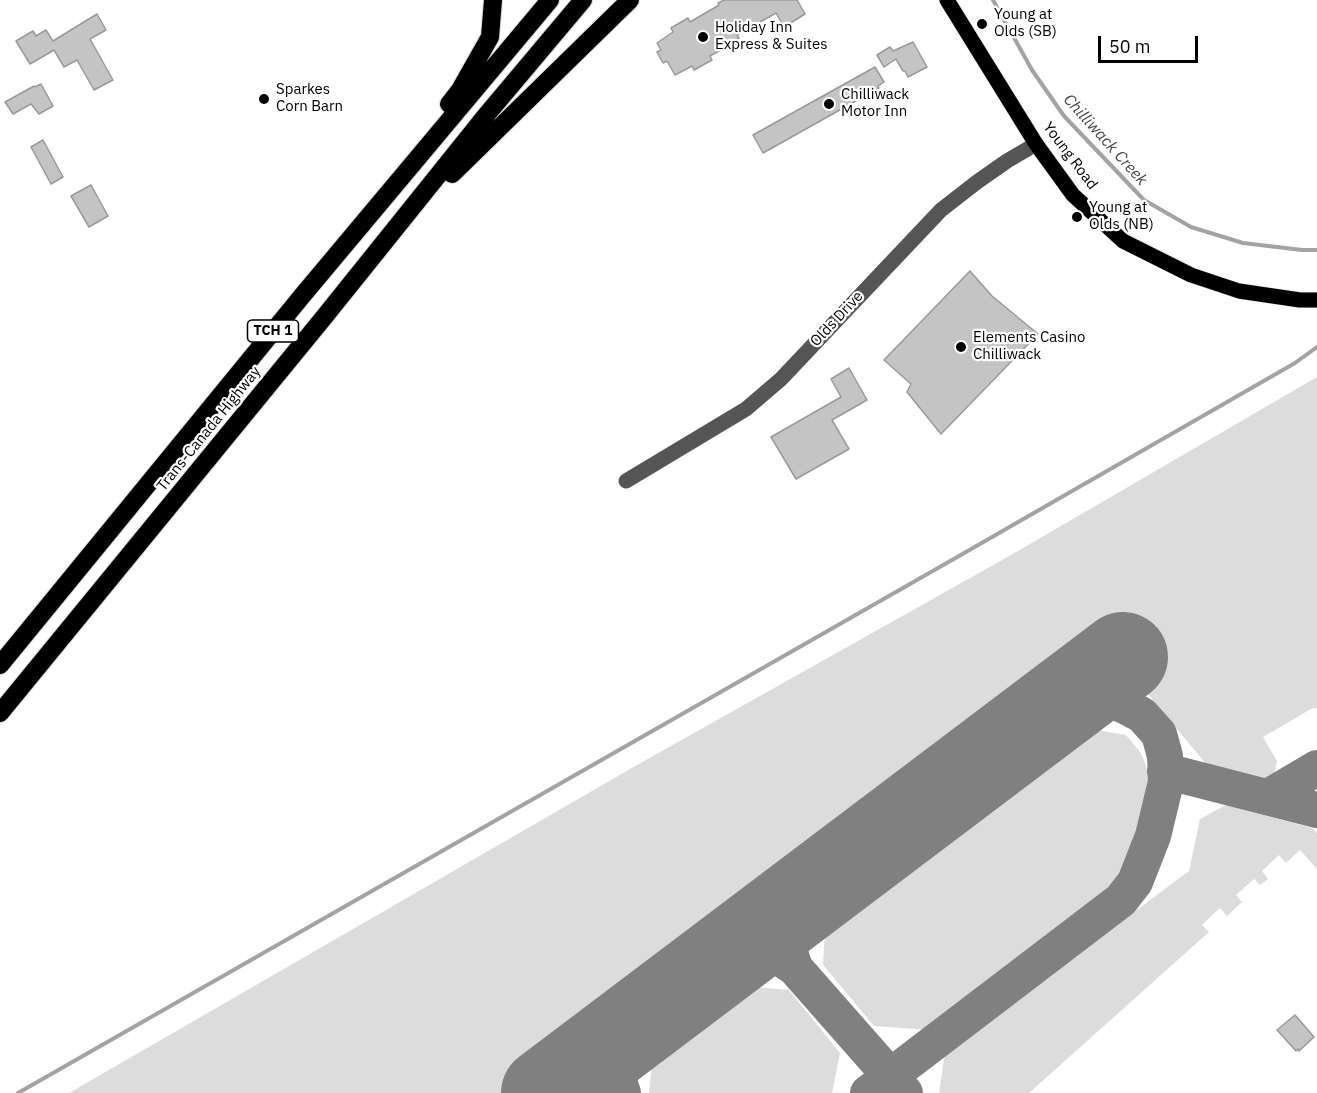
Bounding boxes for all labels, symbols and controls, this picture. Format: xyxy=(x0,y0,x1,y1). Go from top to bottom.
place label: Young at Olds (SB) xyxy=(994,6,1057,41)
marker: Young at Olds (SB) xyxy=(975,17,989,31)
place label: Holiday Inn Express & Suites xyxy=(715,19,827,54)
scale bar xyxy=(1101,24,1202,62)
marker: Holiday Inn Express & Suites xyxy=(696,30,710,44)
text: 50 m xyxy=(1109,35,1151,58)
place label: Sparkes Corn Barn xyxy=(276,81,343,116)
place label: Chilliwack Motor Inn xyxy=(841,86,909,121)
water label: Chilliwack Creek xyxy=(1059,90,1151,190)
marker: Sparkes Corn Barn xyxy=(257,92,271,106)
marker: Chilliwack Motor Inn xyxy=(822,97,836,111)
street label: Young Road xyxy=(1039,119,1101,193)
place label: Young at Olds (NB) xyxy=(1089,199,1154,234)
marker: Young at Olds (NB) xyxy=(1070,210,1084,224)
street label: Olds Drive xyxy=(807,288,867,350)
road number: TCH 1 xyxy=(248,320,298,342)
place label: Elements Casino Chilliwack xyxy=(973,329,1085,364)
marker: Elements Casino Chilliwack xyxy=(954,340,968,354)
street label: Trans-Canada Highway xyxy=(153,363,265,495)

